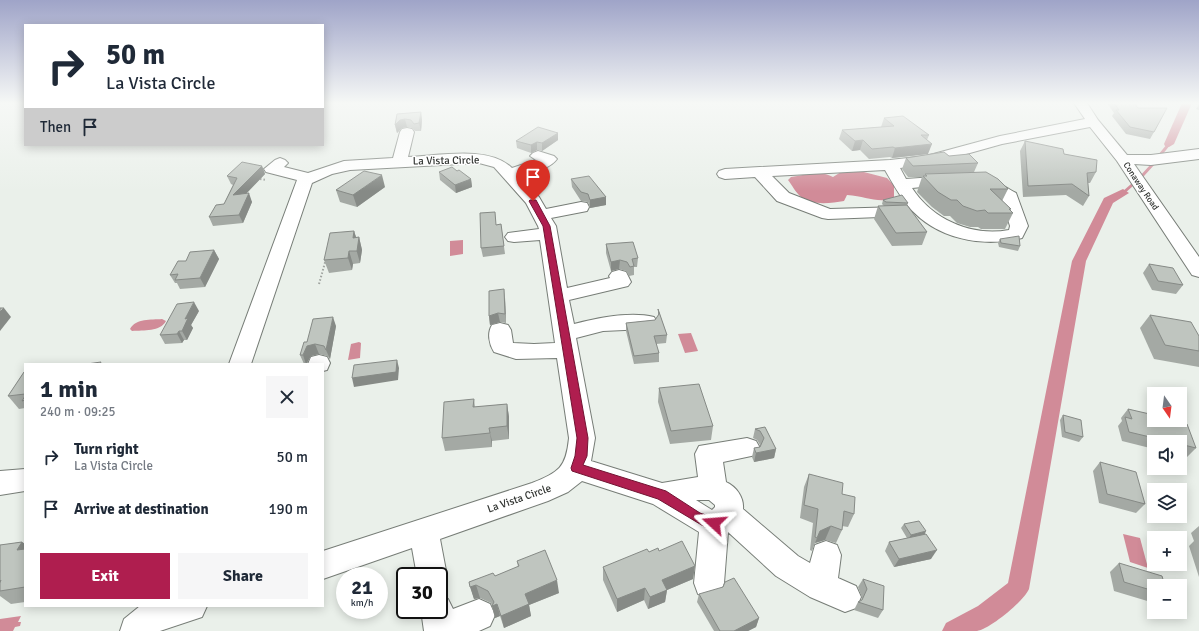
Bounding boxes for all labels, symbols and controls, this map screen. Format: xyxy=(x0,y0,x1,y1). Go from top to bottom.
text: 50 m xyxy=(106,38,165,72)
icon: right xyxy=(40,40,92,92)
text: La Vista Circle xyxy=(106,72,215,94)
icon: arrive xyxy=(79,116,101,138)
text: Then xyxy=(40,118,71,136)
street label: La Vista Circle xyxy=(412,153,480,168)
pin xyxy=(516,160,550,201)
street label: Conaway Road xyxy=(1120,160,1161,213)
icon: arrive xyxy=(522,166,544,188)
text: 1 min xyxy=(40,374,98,404)
button: close xyxy=(266,376,308,418)
north arrow xyxy=(1147,387,1187,427)
map controls xyxy=(1147,387,1187,619)
text: 240 m · 09:25 xyxy=(40,404,116,420)
button: sound xyxy=(1147,435,1187,475)
text: Turn right xyxy=(74,440,139,458)
icon: right xyxy=(40,446,62,468)
text: 50 m xyxy=(277,448,308,466)
text: La Vista Circle xyxy=(74,458,153,474)
street label: La Vista Circle xyxy=(485,481,553,516)
button: layers xyxy=(1147,483,1187,523)
icon: arrive xyxy=(40,498,62,520)
text: Arrive at destination xyxy=(74,500,209,518)
text: 190 m xyxy=(268,500,308,518)
position arrow xyxy=(693,502,735,544)
button: + xyxy=(1147,531,1187,571)
button: Exit xyxy=(40,553,170,599)
button: Share xyxy=(178,553,308,599)
speed limit sign: 30 xyxy=(396,567,448,619)
text: 21 xyxy=(351,575,373,600)
button: − xyxy=(1147,579,1187,619)
text: km/h xyxy=(351,597,373,609)

